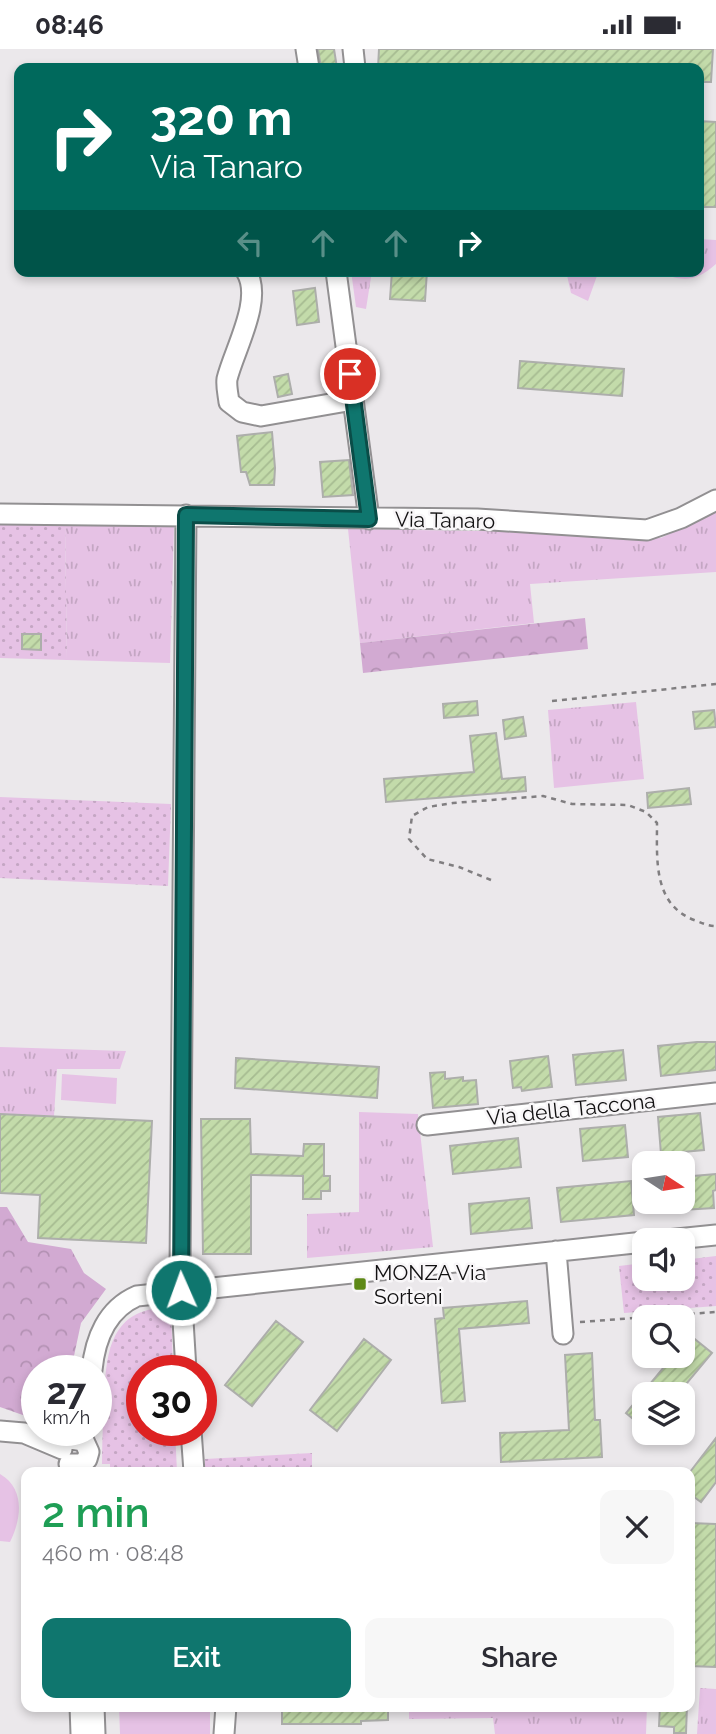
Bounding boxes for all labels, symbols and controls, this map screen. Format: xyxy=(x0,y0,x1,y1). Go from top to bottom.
text: 08:46 xyxy=(35,10,104,40)
text: 320 m xyxy=(150,89,292,146)
icon: right xyxy=(35,91,126,182)
text: Via Tanaro xyxy=(150,148,303,185)
icon: left xyxy=(231,224,269,262)
icon: ahead xyxy=(304,224,342,262)
icon: ahead xyxy=(377,224,415,262)
icon: right xyxy=(450,224,488,262)
pin xyxy=(320,344,380,404)
icon: arrive xyxy=(331,355,369,393)
street label: Via Tanaro xyxy=(395,507,495,533)
street label: Via della Taccona xyxy=(485,1088,657,1130)
north arrow xyxy=(632,1151,695,1215)
map controls xyxy=(632,1151,695,1445)
button: sound xyxy=(632,1228,695,1291)
position arrow xyxy=(144,1253,218,1327)
place label: MONZA Via Sorteni xyxy=(374,1260,486,1309)
marker: MONZA Via Sorteni xyxy=(352,1276,368,1292)
button: search xyxy=(632,1305,695,1368)
speed limit sign: 30 xyxy=(126,1355,217,1446)
text: 27 xyxy=(47,1371,86,1412)
button: layers xyxy=(632,1382,695,1445)
text: km/h xyxy=(43,1407,90,1428)
text: 2 min xyxy=(42,1488,150,1537)
button: close xyxy=(600,1490,674,1564)
text: 460 m · 08:48 xyxy=(42,1539,184,1566)
button: Exit xyxy=(42,1618,351,1698)
button: Share xyxy=(365,1618,674,1698)

